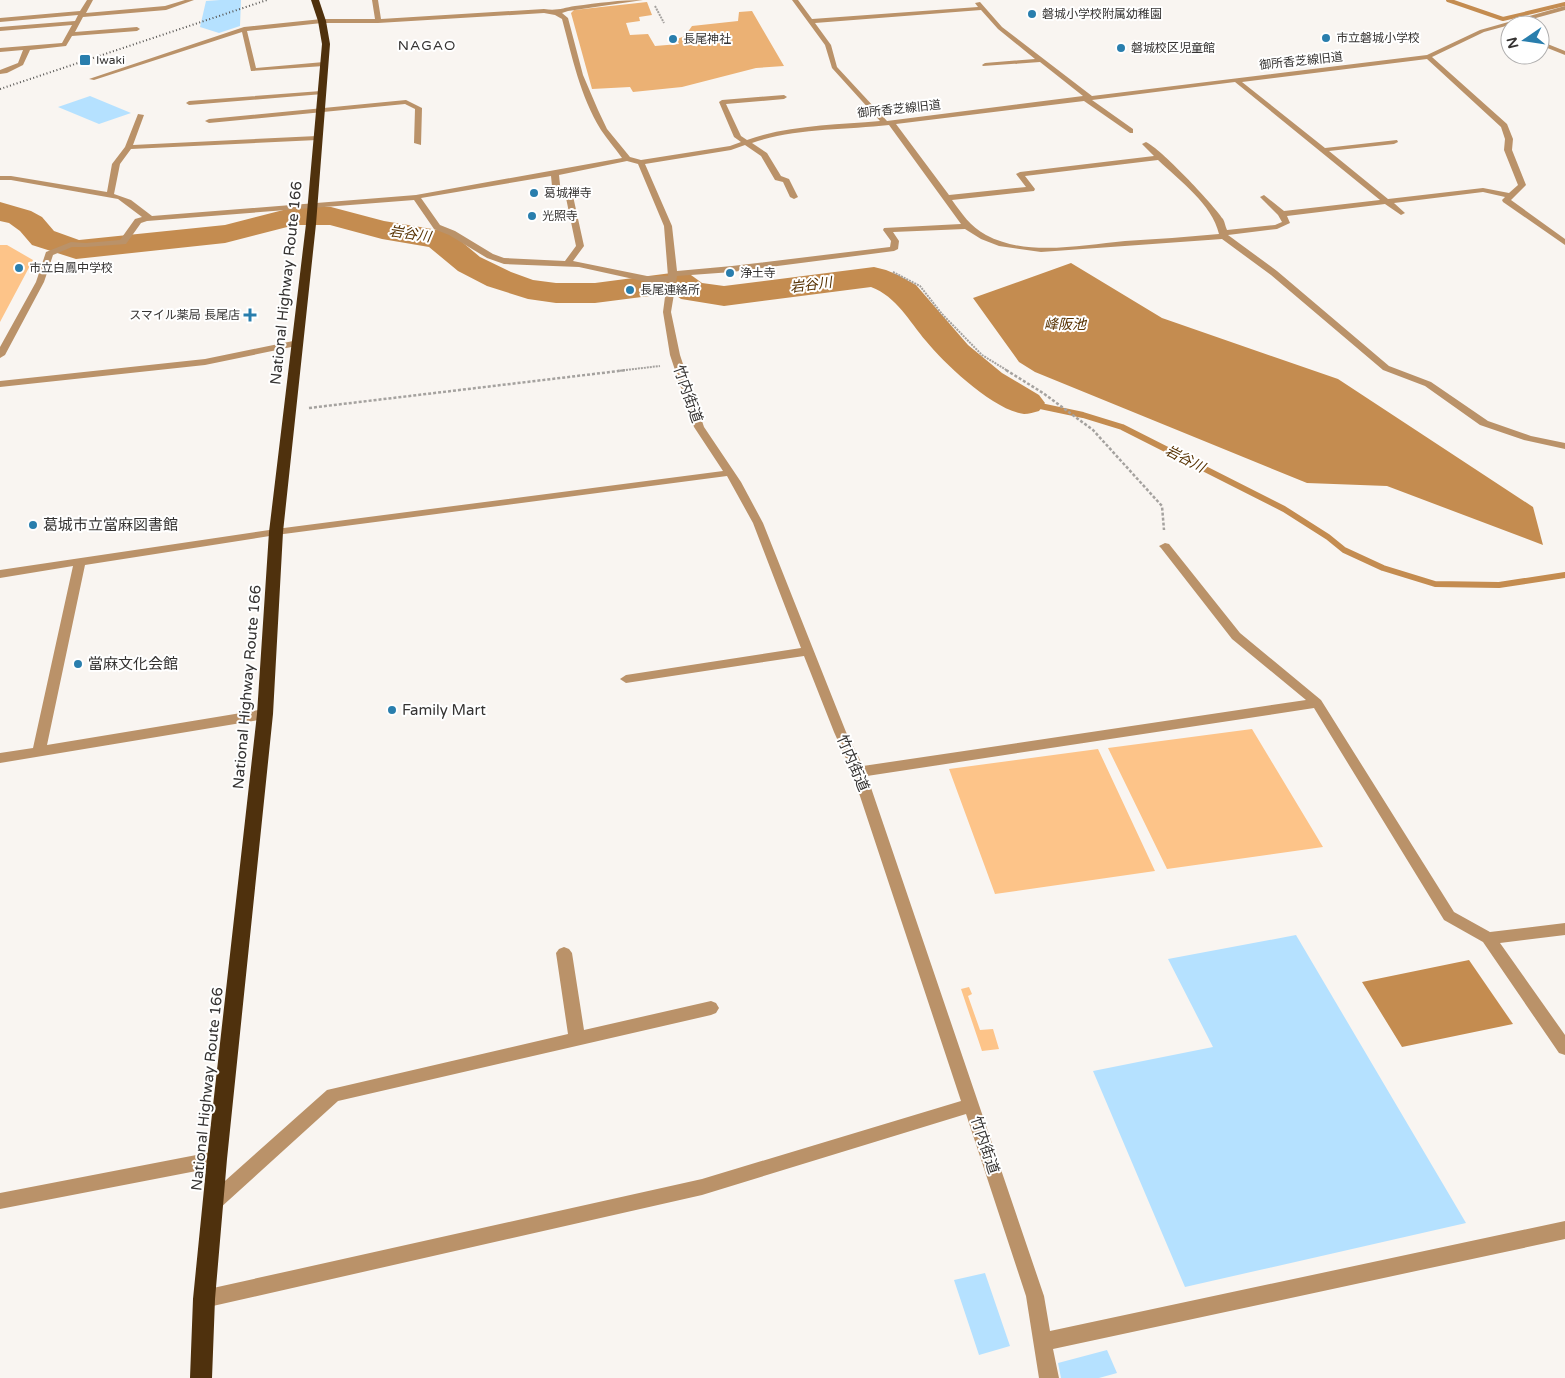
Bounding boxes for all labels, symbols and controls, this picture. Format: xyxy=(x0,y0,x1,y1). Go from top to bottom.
place label: 磐城小学校附属幼稚園 xyxy=(1042,7,1162,21)
marker: 磐城小学校附属幼稚園 xyxy=(1026,8,1038,20)
north arrow xyxy=(1500,15,1550,65)
place label: 市立磐城小学校 xyxy=(1336,31,1420,45)
place label: 長尾神社 xyxy=(683,32,731,46)
marker: 市立磐城小学校 xyxy=(1320,32,1332,44)
marker: 長尾神社 xyxy=(667,33,679,45)
text: N xyxy=(1503,35,1522,50)
district label: NAGAO xyxy=(398,37,456,54)
place label: 磐城校区児童館 xyxy=(1131,41,1215,55)
marker: 磐城校区児童館 xyxy=(1115,42,1127,54)
street label: 御所香芝線旧道 xyxy=(1258,50,1344,72)
marker: Iwaki xyxy=(78,53,92,67)
place label: Iwaki xyxy=(96,53,125,67)
street label: 御所香芝線旧道 xyxy=(856,98,942,120)
street label: National Highway Route 166 xyxy=(266,180,306,386)
place label: 葛城禅寺 xyxy=(544,186,592,200)
marker: 葛城禅寺 xyxy=(528,187,540,199)
place label: 光照寺 xyxy=(542,209,578,223)
marker: 光照寺 xyxy=(526,210,538,222)
water label: 岩谷川 xyxy=(388,222,434,246)
place label: 市立白鳳中学校 xyxy=(29,261,113,275)
marker: 市立白鳳中学校 xyxy=(13,262,25,274)
place label: 浄土寺 xyxy=(740,266,776,280)
marker: 浄土寺 xyxy=(724,267,736,279)
water label: 岩谷川 xyxy=(789,274,835,296)
place label: 長尾連絡所 xyxy=(640,283,700,297)
marker: 長尾連絡所 xyxy=(624,284,636,296)
place label: スマイル薬局 長尾店 xyxy=(129,308,240,322)
marker: スマイル薬局 長尾店 xyxy=(244,309,256,321)
water label: 峰阪池 xyxy=(1044,316,1088,333)
street label: 竹内街道 xyxy=(670,363,706,425)
water label: 岩谷川 xyxy=(1162,442,1209,477)
place label: 葛城市立當麻図書館 xyxy=(43,516,178,534)
marker: 葛城市立當麻図書館 xyxy=(27,519,39,531)
street label: National Highway Route 166 xyxy=(229,584,265,790)
place label: 當麻文化会館 xyxy=(88,655,178,673)
marker: 當麻文化会館 xyxy=(72,658,84,670)
place label: Family Mart xyxy=(402,701,486,719)
marker: Family Mart xyxy=(386,704,398,716)
street label: 竹内街道 xyxy=(833,732,873,794)
street label: National Highway Route 166 xyxy=(187,986,227,1192)
street label: 竹内街道 xyxy=(967,1114,1003,1176)

